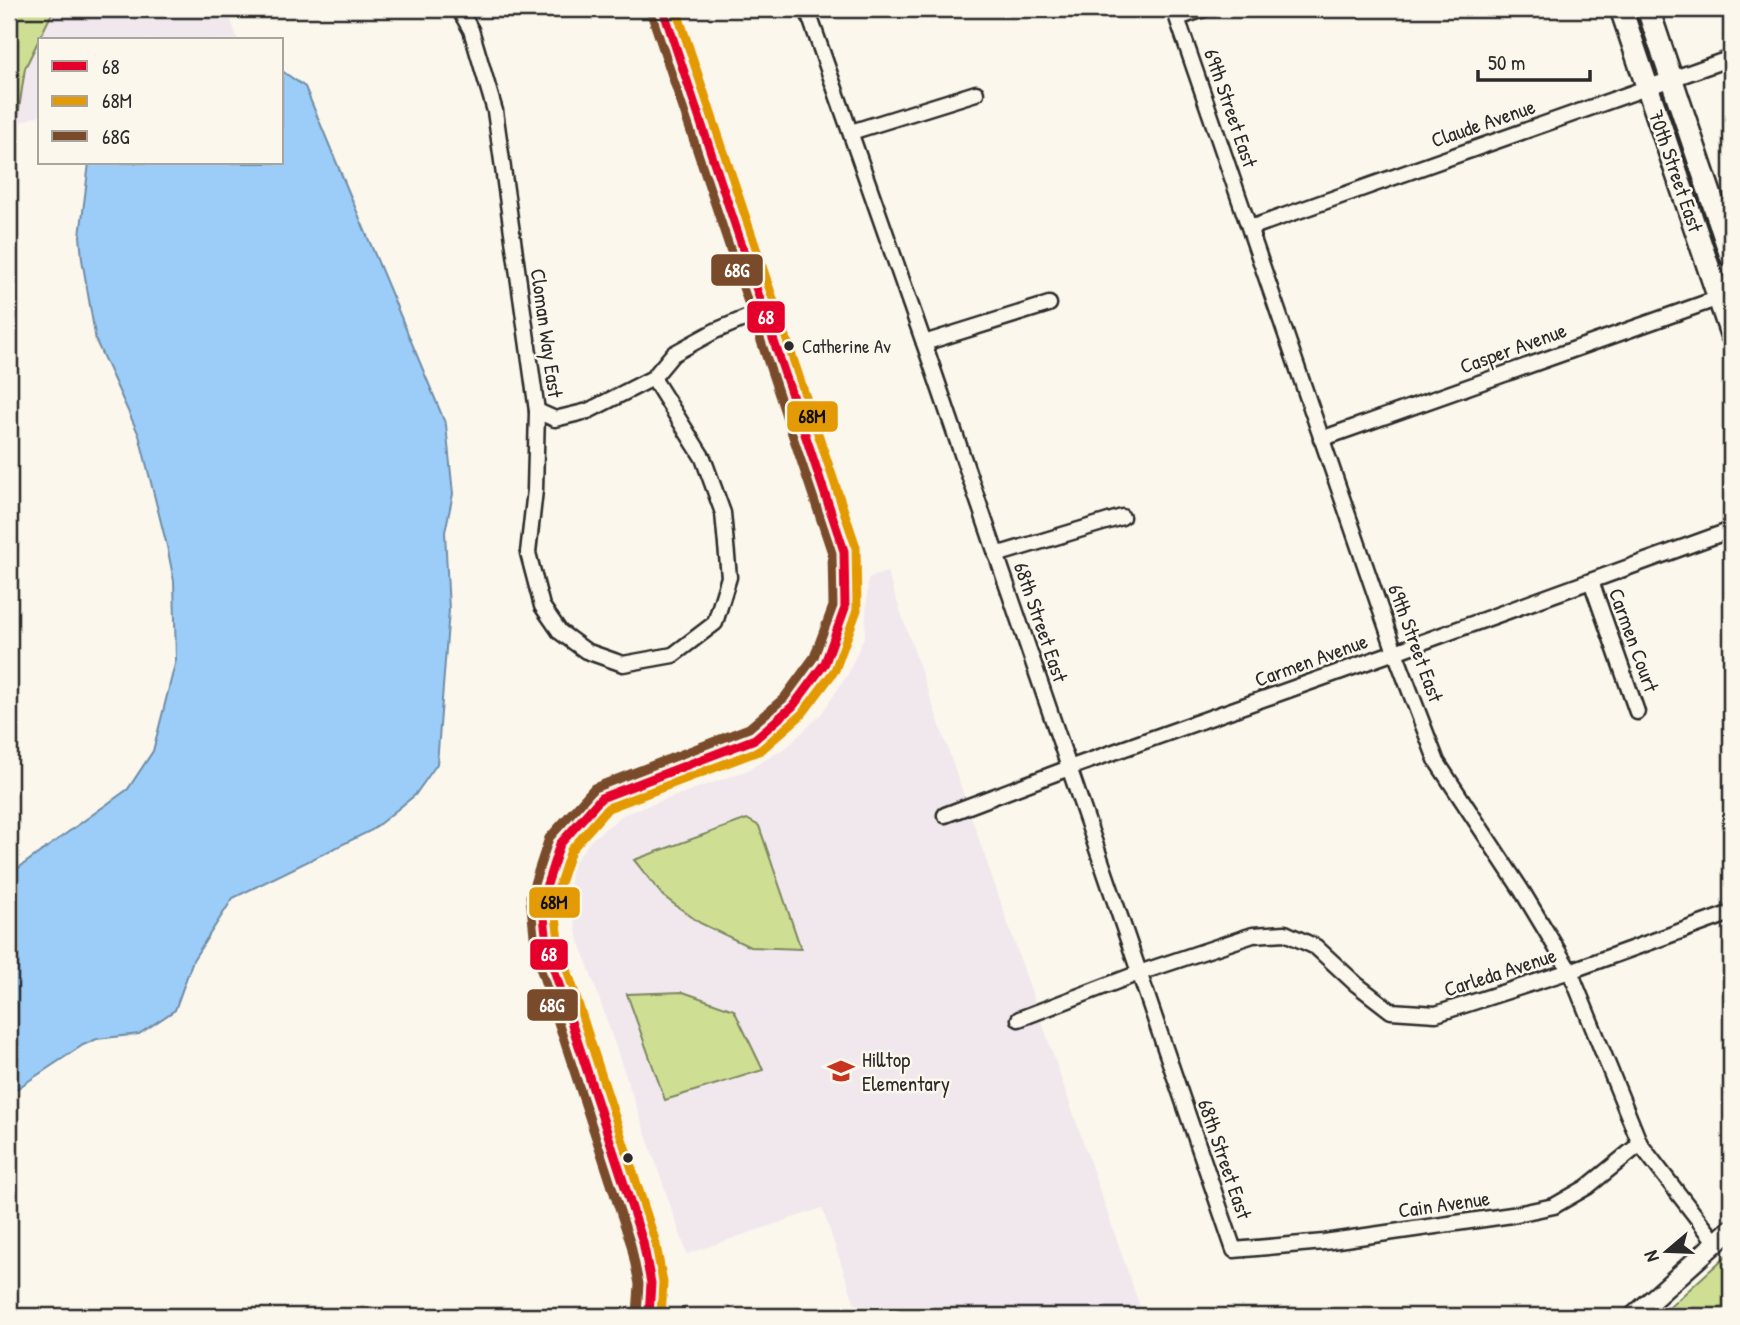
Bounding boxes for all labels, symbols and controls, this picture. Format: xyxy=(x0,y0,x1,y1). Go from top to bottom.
legend xyxy=(38,38,284,164)
scale bar xyxy=(1478,38,1590,82)
street label: 69th Street East xyxy=(1197,45,1265,172)
text: 50 m xyxy=(1488,48,1525,77)
text: 68 xyxy=(102,52,119,81)
text: 68M xyxy=(102,86,132,115)
street label: Claude Avenue xyxy=(1427,92,1539,154)
street label: 70th Street East xyxy=(1642,106,1711,237)
text: 68G xyxy=(102,122,130,151)
line badge: 68G xyxy=(710,253,764,287)
text: 68G xyxy=(725,257,750,283)
street label: Cloman Way East xyxy=(524,267,571,400)
line badge: 68 xyxy=(746,300,786,334)
text: 68 xyxy=(758,304,774,330)
street label: Casper Avenue xyxy=(1456,315,1570,381)
place label: Catherine Av xyxy=(802,333,891,359)
marker: Catherine Av xyxy=(782,339,796,353)
line badge: 68M xyxy=(786,400,839,433)
text: 68M xyxy=(798,403,826,429)
street label: 68th Street East xyxy=(1007,558,1075,686)
street label: 69th Street East xyxy=(1381,580,1451,707)
street label: Carmen Court xyxy=(1602,584,1666,697)
street label: Carmen Avenue xyxy=(1251,626,1371,694)
line badge: 68M xyxy=(528,886,581,919)
text: 68M xyxy=(540,889,568,915)
line badge: 68 xyxy=(529,938,569,971)
street label: Carleda Avenue xyxy=(1440,940,1560,1004)
text: 68 xyxy=(541,941,557,967)
line badge: 68G xyxy=(526,988,579,1022)
text: 68G xyxy=(540,992,565,1018)
place label: Hilltop Elementary xyxy=(862,1045,950,1098)
school or university icon: Hilltop Elementary xyxy=(826,1056,856,1086)
street label: 68th Street East xyxy=(1191,1095,1259,1223)
unlabelled marker xyxy=(621,1151,635,1165)
street label: Cain Avenue xyxy=(1396,1183,1492,1225)
north arrow xyxy=(1632,1216,1702,1286)
text: N xyxy=(1637,1248,1665,1266)

